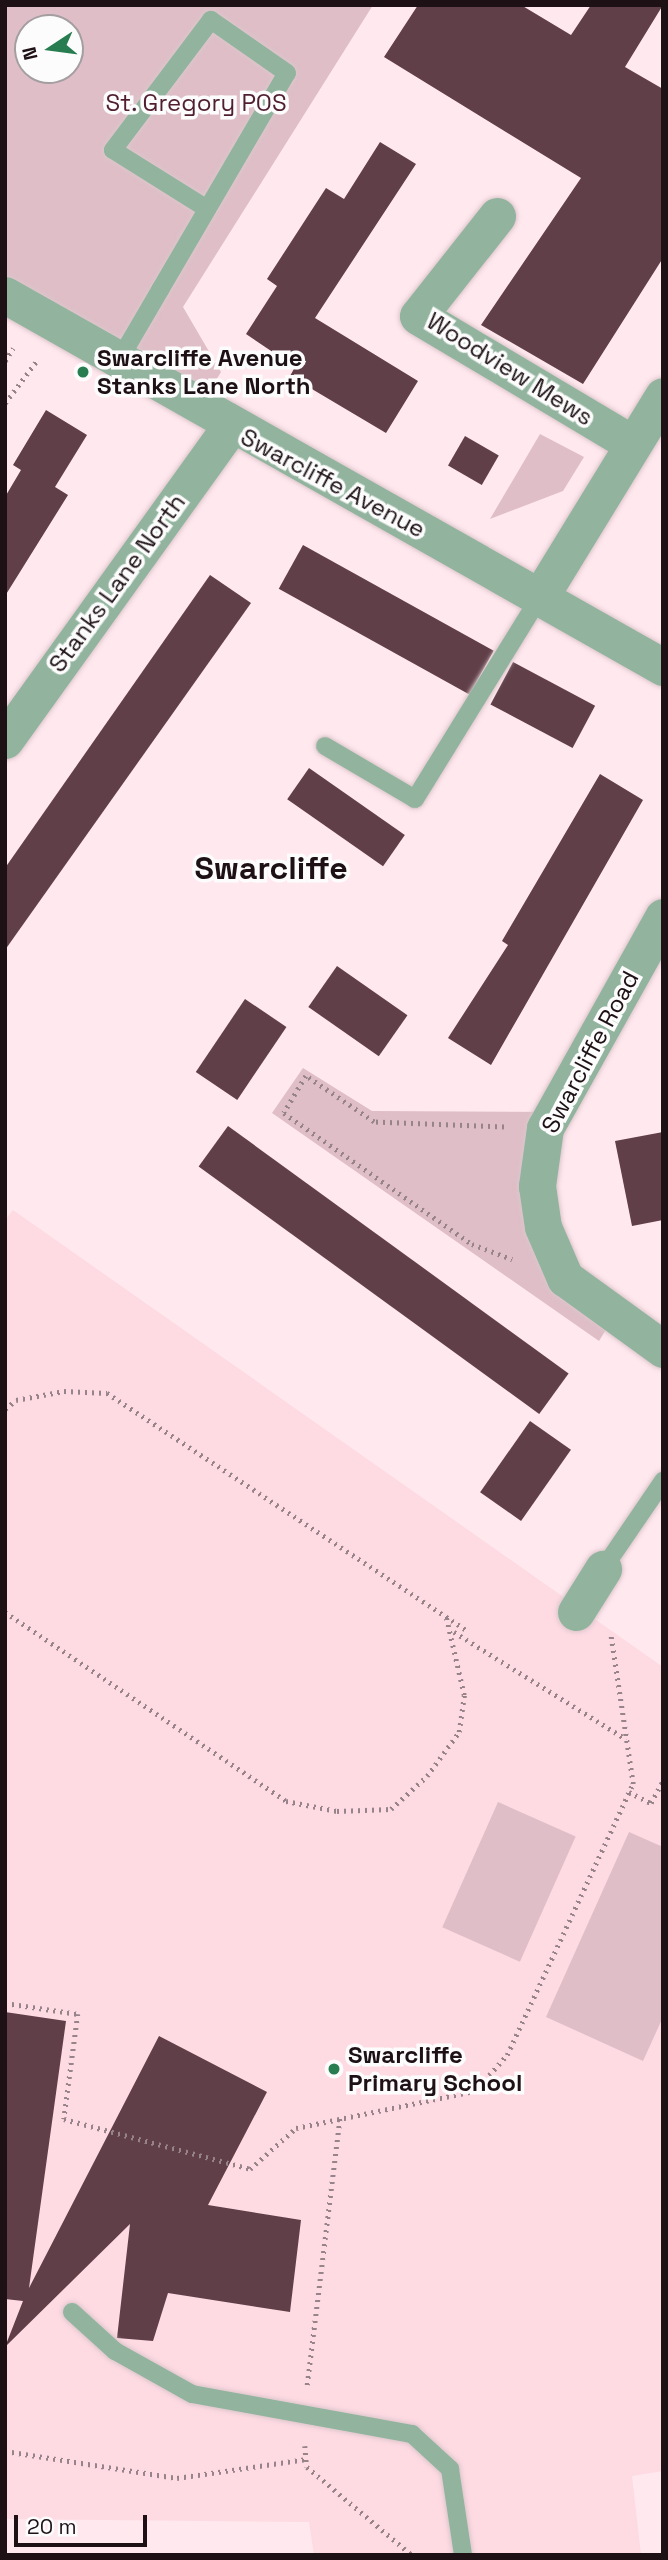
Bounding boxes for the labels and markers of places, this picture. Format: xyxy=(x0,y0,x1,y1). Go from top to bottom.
place label: Swarcliffe Avenue Stanks Lane North xyxy=(97,344,311,400)
marker: Swarcliffe Avenue Stanks Lane North xyxy=(75,364,91,380)
place label: Swarcliffe Primary School xyxy=(348,2041,522,2097)
marker: Swarcliffe Primary School xyxy=(326,2061,342,2077)

